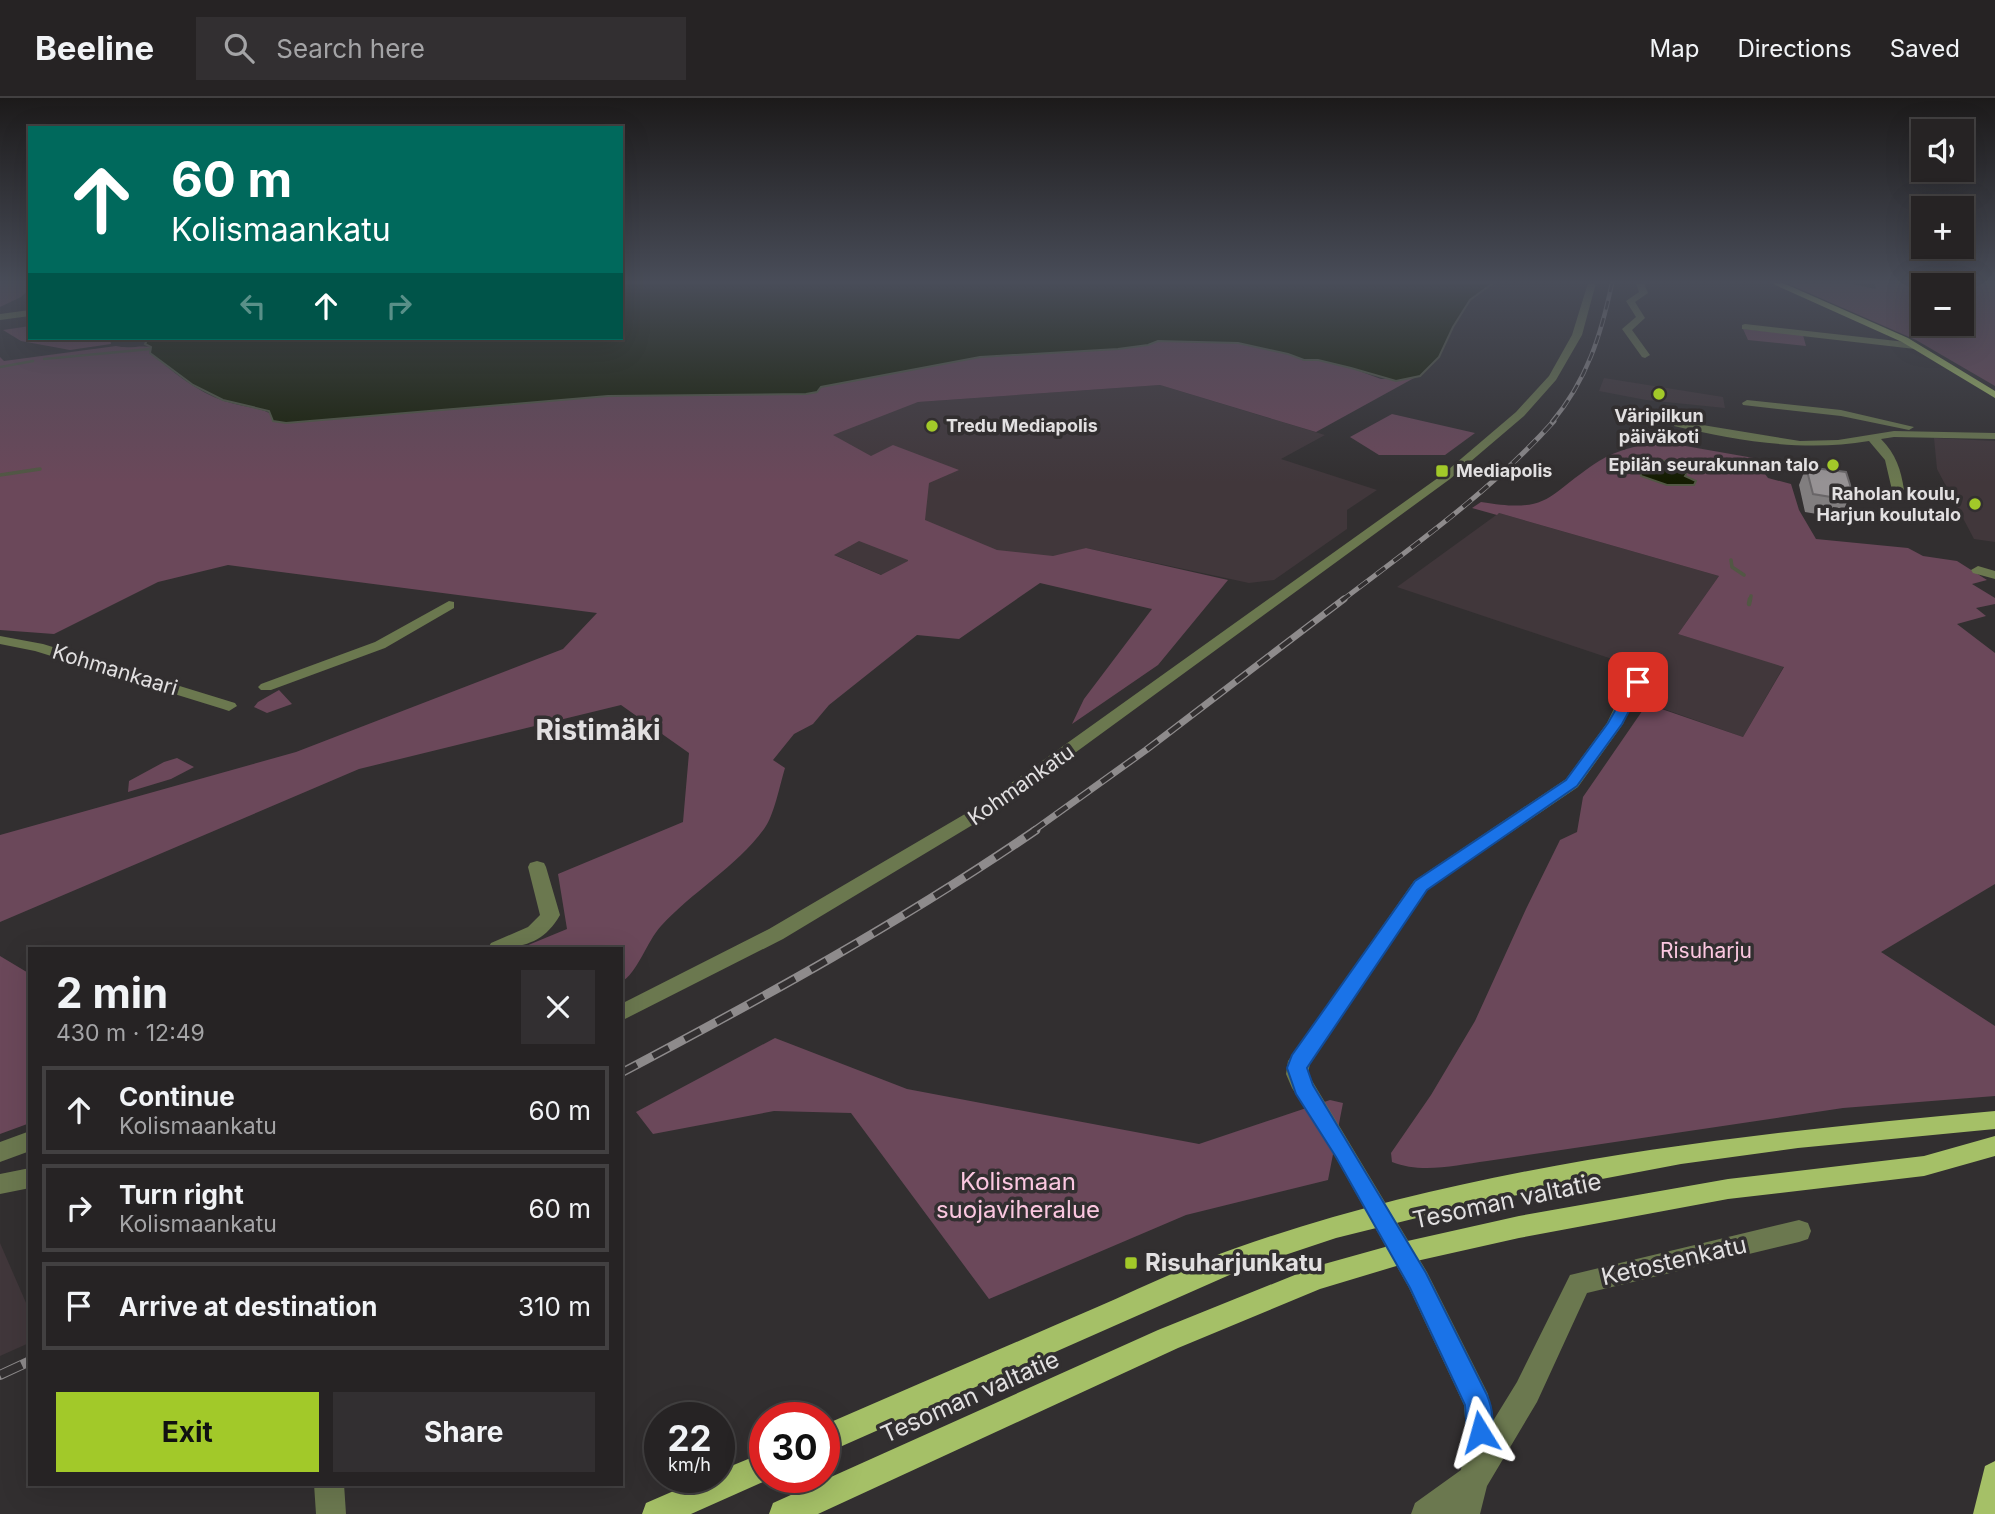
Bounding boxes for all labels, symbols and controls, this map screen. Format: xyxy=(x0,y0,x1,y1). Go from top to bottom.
search box xyxy=(196,17,686,80)
text: Beeline xyxy=(35,28,154,68)
icon: search xyxy=(220,29,258,67)
text: Search here xyxy=(276,33,425,64)
text: Map xyxy=(1650,34,1699,63)
text: Directions xyxy=(1737,34,1852,63)
text: Saved xyxy=(1890,34,1960,63)
map controls xyxy=(1911,119,1974,336)
button: sound xyxy=(1911,119,1974,182)
text: 60 m xyxy=(171,150,292,209)
icon: ahead xyxy=(56,154,147,245)
button: + xyxy=(1911,196,1974,259)
text: Kolismaankatu xyxy=(171,210,391,249)
button: − xyxy=(1911,273,1974,336)
icon: left xyxy=(234,287,272,325)
icon: ahead xyxy=(307,287,345,325)
icon: right xyxy=(380,287,418,325)
marker: Väripilkun päiväkoti xyxy=(1651,386,1667,402)
place label: Väripilkun päiväkoti xyxy=(1614,405,1704,447)
place label: Tredu Mediapolis xyxy=(946,415,1098,436)
marker: Tredu Mediapolis xyxy=(924,418,940,434)
place label: Epilän seurakunnan talo xyxy=(1608,454,1819,475)
marker: Epilän seurakunnan talo xyxy=(1825,457,1841,473)
place label: Mediapolis xyxy=(1456,460,1552,481)
marker: Mediapolis xyxy=(1434,463,1450,479)
place label: Raholan koulu, Harjun koulutalo xyxy=(1817,483,1961,525)
marker: Raholan koulu, Harjun koulutalo xyxy=(1967,496,1983,512)
street label: Kohmankaari xyxy=(50,639,181,700)
pin xyxy=(1608,652,1668,712)
icon: arrive xyxy=(1619,663,1657,701)
district label: Ristimäki xyxy=(535,713,661,747)
street label: Kohmankatu xyxy=(963,739,1078,830)
park label: Risuharju xyxy=(1660,938,1752,963)
text: 2 min xyxy=(56,967,168,1018)
button: close xyxy=(521,970,595,1044)
text: 430 m · 12:49 xyxy=(56,1019,205,1047)
text: Continue xyxy=(119,1081,235,1112)
icon: ahead xyxy=(60,1091,98,1129)
text: 60 m xyxy=(528,1095,591,1126)
text: Kolismaankatu xyxy=(119,1112,277,1140)
street label: Tesoman valtatie xyxy=(1410,1166,1604,1235)
park label: Kolismaan suojaviheralue xyxy=(936,1167,1100,1224)
text: Turn right xyxy=(119,1179,244,1210)
icon: right xyxy=(60,1189,98,1227)
text: 60 m xyxy=(528,1193,591,1224)
text: Kolismaankatu xyxy=(119,1210,277,1238)
street label: Ketostenkatu xyxy=(1598,1230,1749,1291)
place label: Risuharjunkatu xyxy=(1145,1248,1323,1277)
marker: Risuharjunkatu xyxy=(1123,1255,1139,1271)
icon: arrive xyxy=(60,1287,98,1325)
text: Arrive at destination xyxy=(119,1291,378,1322)
text: 310 m xyxy=(518,1291,591,1322)
street label: Tesoman valtatie xyxy=(876,1344,1063,1449)
button: Exit xyxy=(56,1392,319,1472)
button: Share xyxy=(333,1392,595,1472)
position arrow xyxy=(1443,1395,1517,1469)
speed limit sign: 30 xyxy=(749,1402,840,1493)
text: 22 xyxy=(667,1417,712,1459)
text: km/h xyxy=(668,1454,711,1475)

